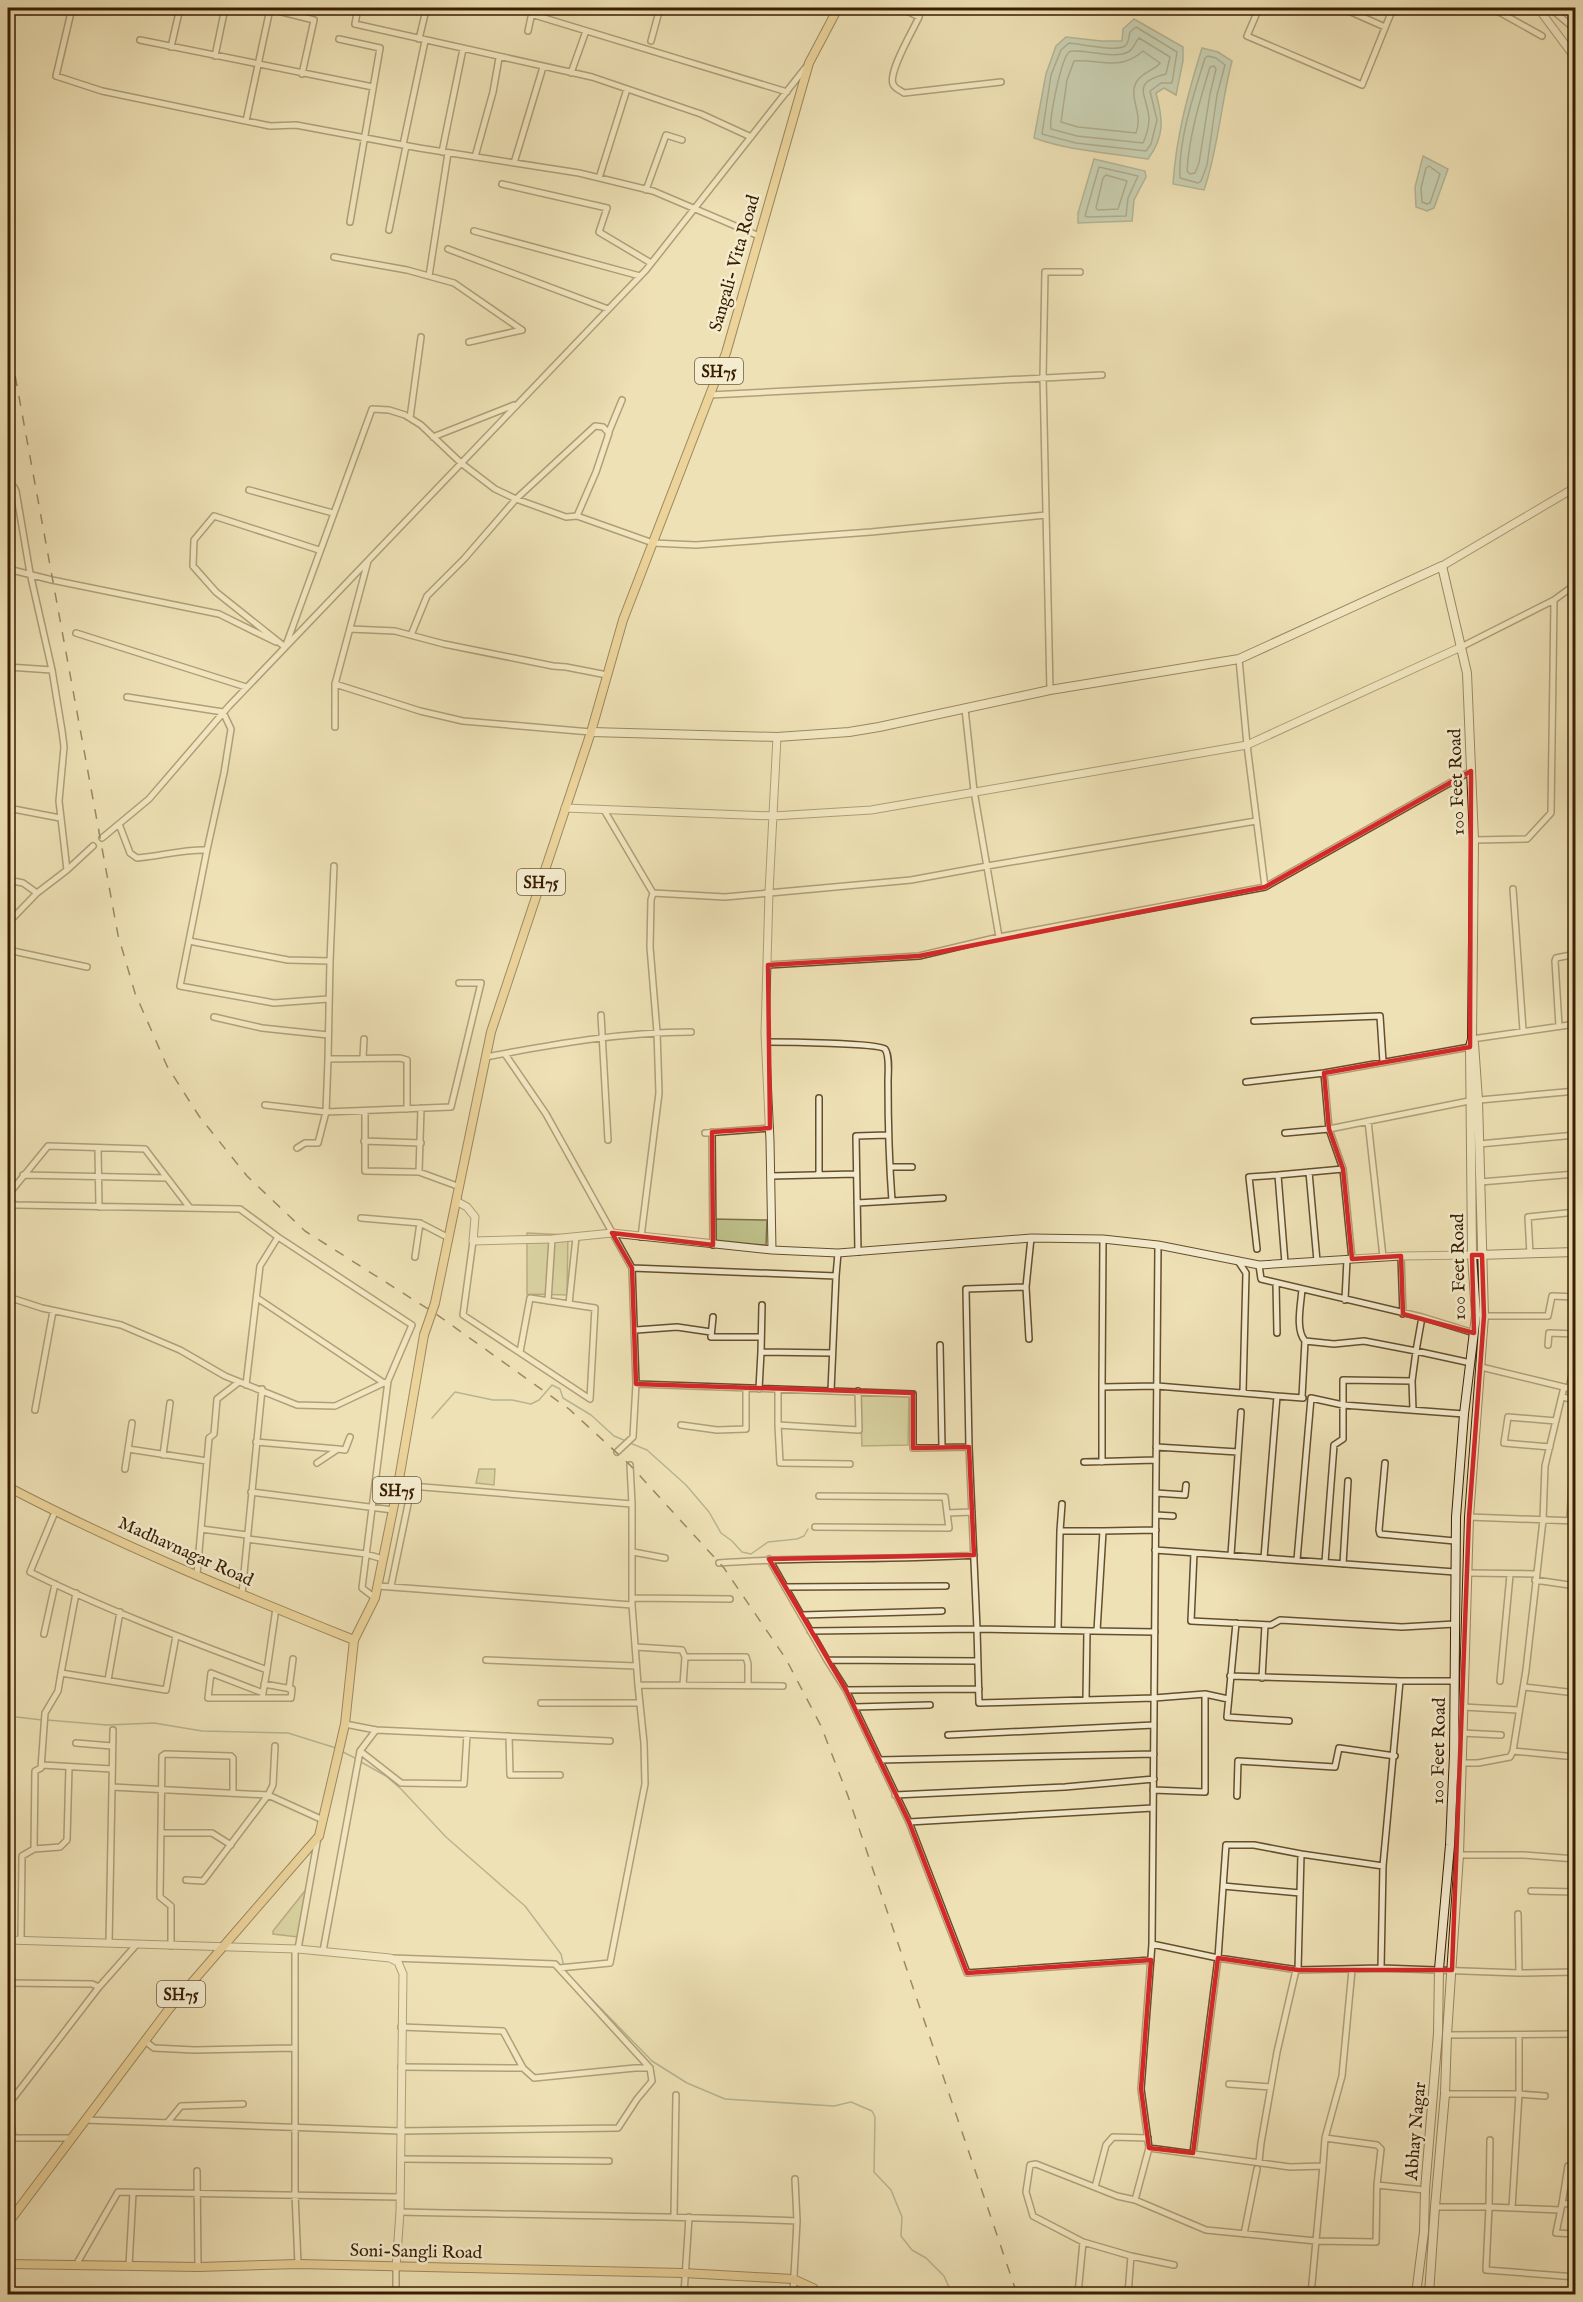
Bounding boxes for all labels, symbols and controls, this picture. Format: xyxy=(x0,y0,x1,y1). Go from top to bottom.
street label: Sangali- Vita Road xyxy=(705,192,766,334)
road number: SH75 xyxy=(695,358,743,384)
street label: 100 Feet Road xyxy=(1444,728,1471,836)
road number: SH75 xyxy=(517,869,565,895)
street label: 100 Feet Road xyxy=(1447,1213,1472,1321)
road number: SH75 xyxy=(373,1477,421,1503)
street label: Madhavnagar Road xyxy=(114,1512,257,1593)
street label: 100 Feet Road xyxy=(1427,1697,1452,1805)
road number: SH75 xyxy=(157,1981,205,2007)
street label: Abhay Nagar xyxy=(1401,2081,1432,2182)
street label: Soni-Sangli Road xyxy=(350,2240,483,2265)

